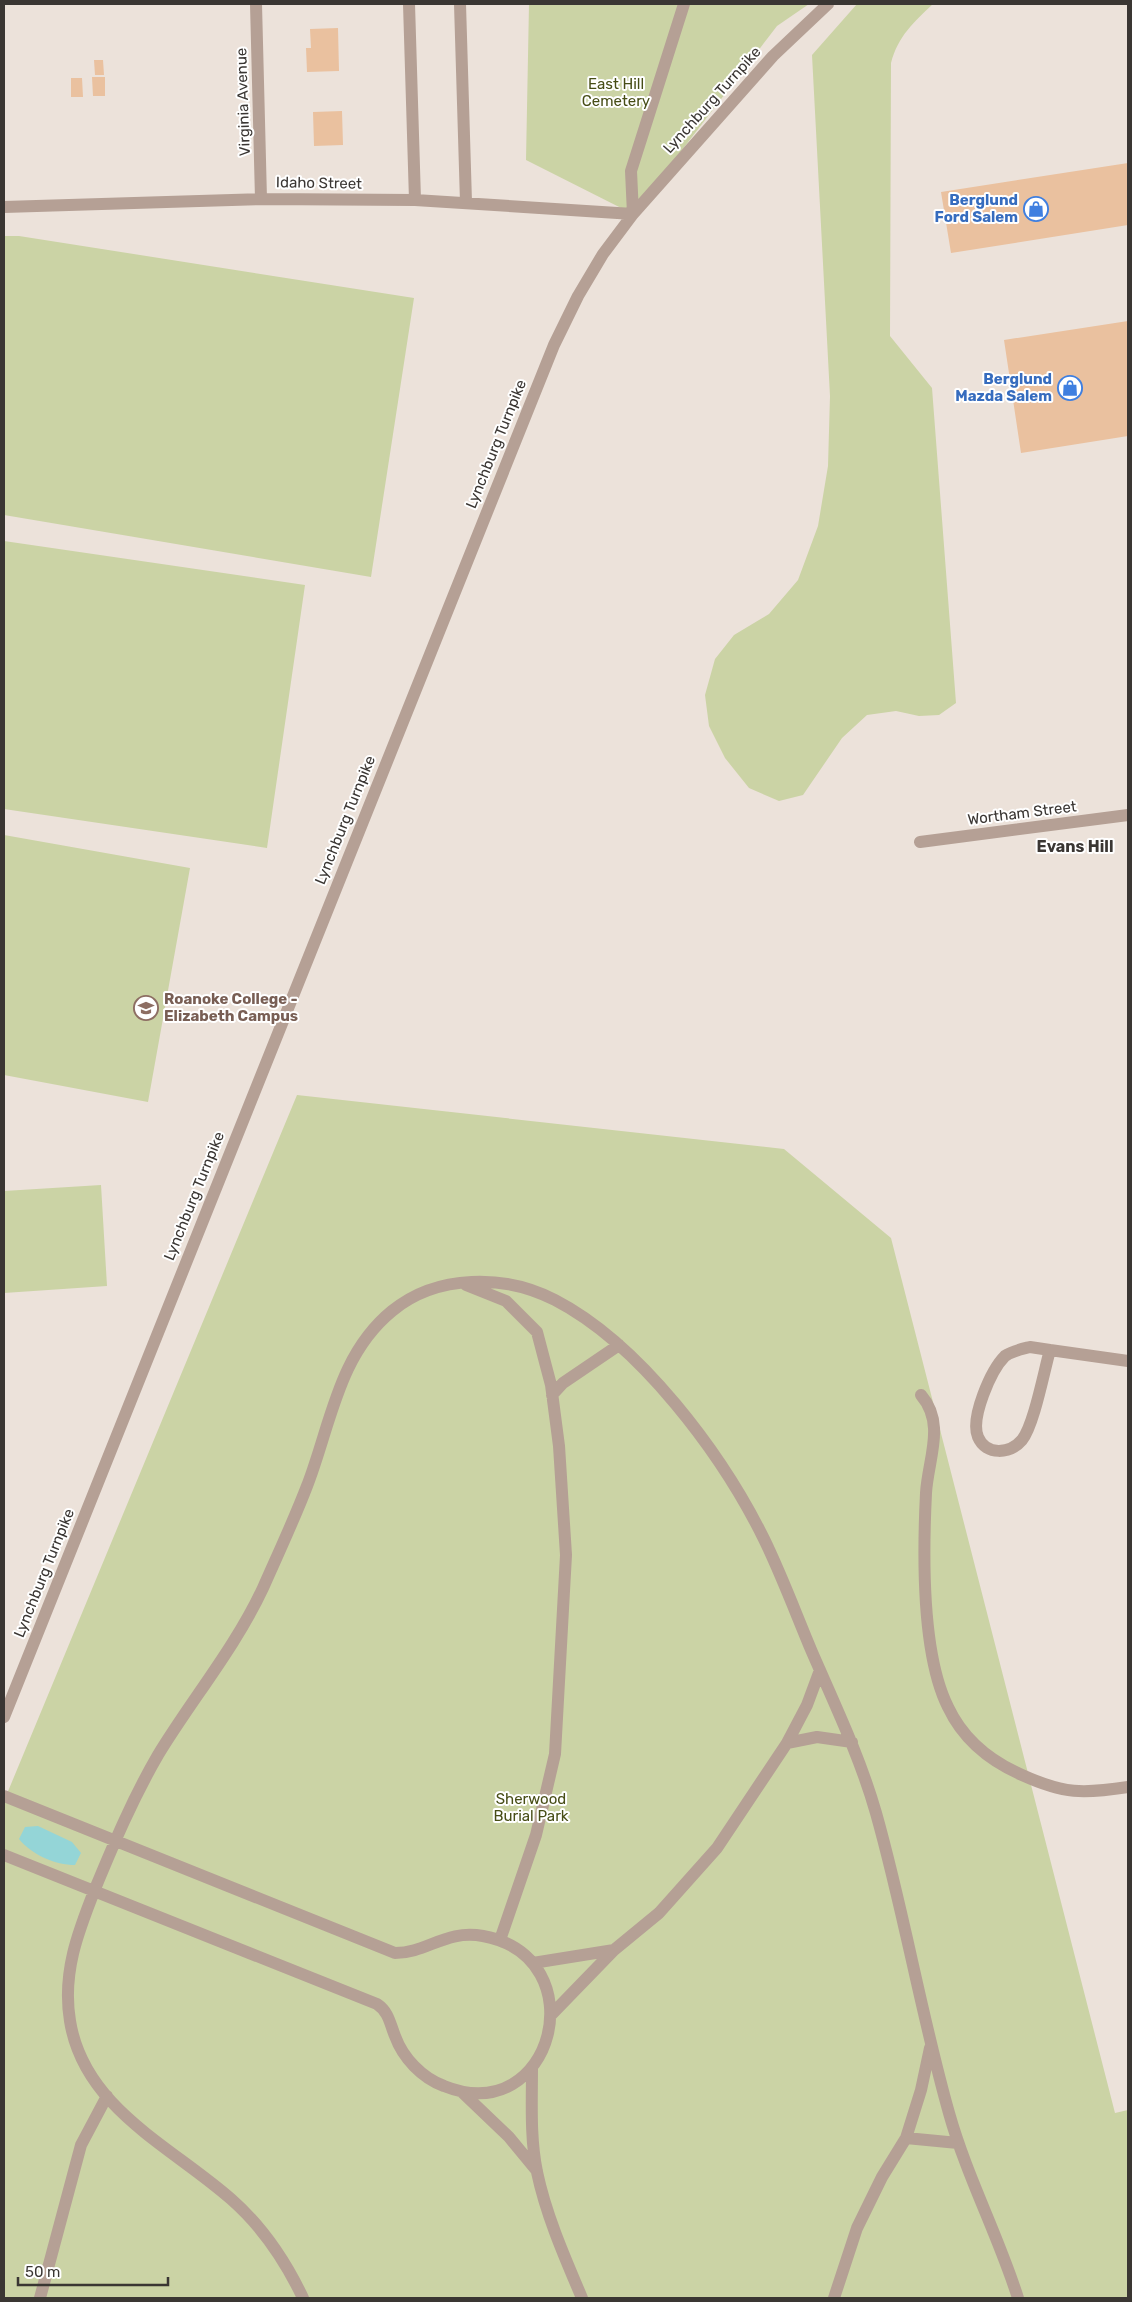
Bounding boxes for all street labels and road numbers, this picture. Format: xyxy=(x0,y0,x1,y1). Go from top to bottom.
street label: Lynchburg Turnpike xyxy=(659,43,765,157)
street label: Virginia Avenue xyxy=(232,48,254,156)
street label: Idaho Street xyxy=(276,173,362,193)
street label: Lynchburg Turnpike xyxy=(462,377,530,511)
street label: Lynchburg Turnpike xyxy=(311,753,379,887)
street label: Wortham Street xyxy=(966,797,1078,829)
street label: Lynchburg Turnpike xyxy=(160,1129,228,1263)
street label: Lynchburg Turnpike xyxy=(10,1506,78,1640)

